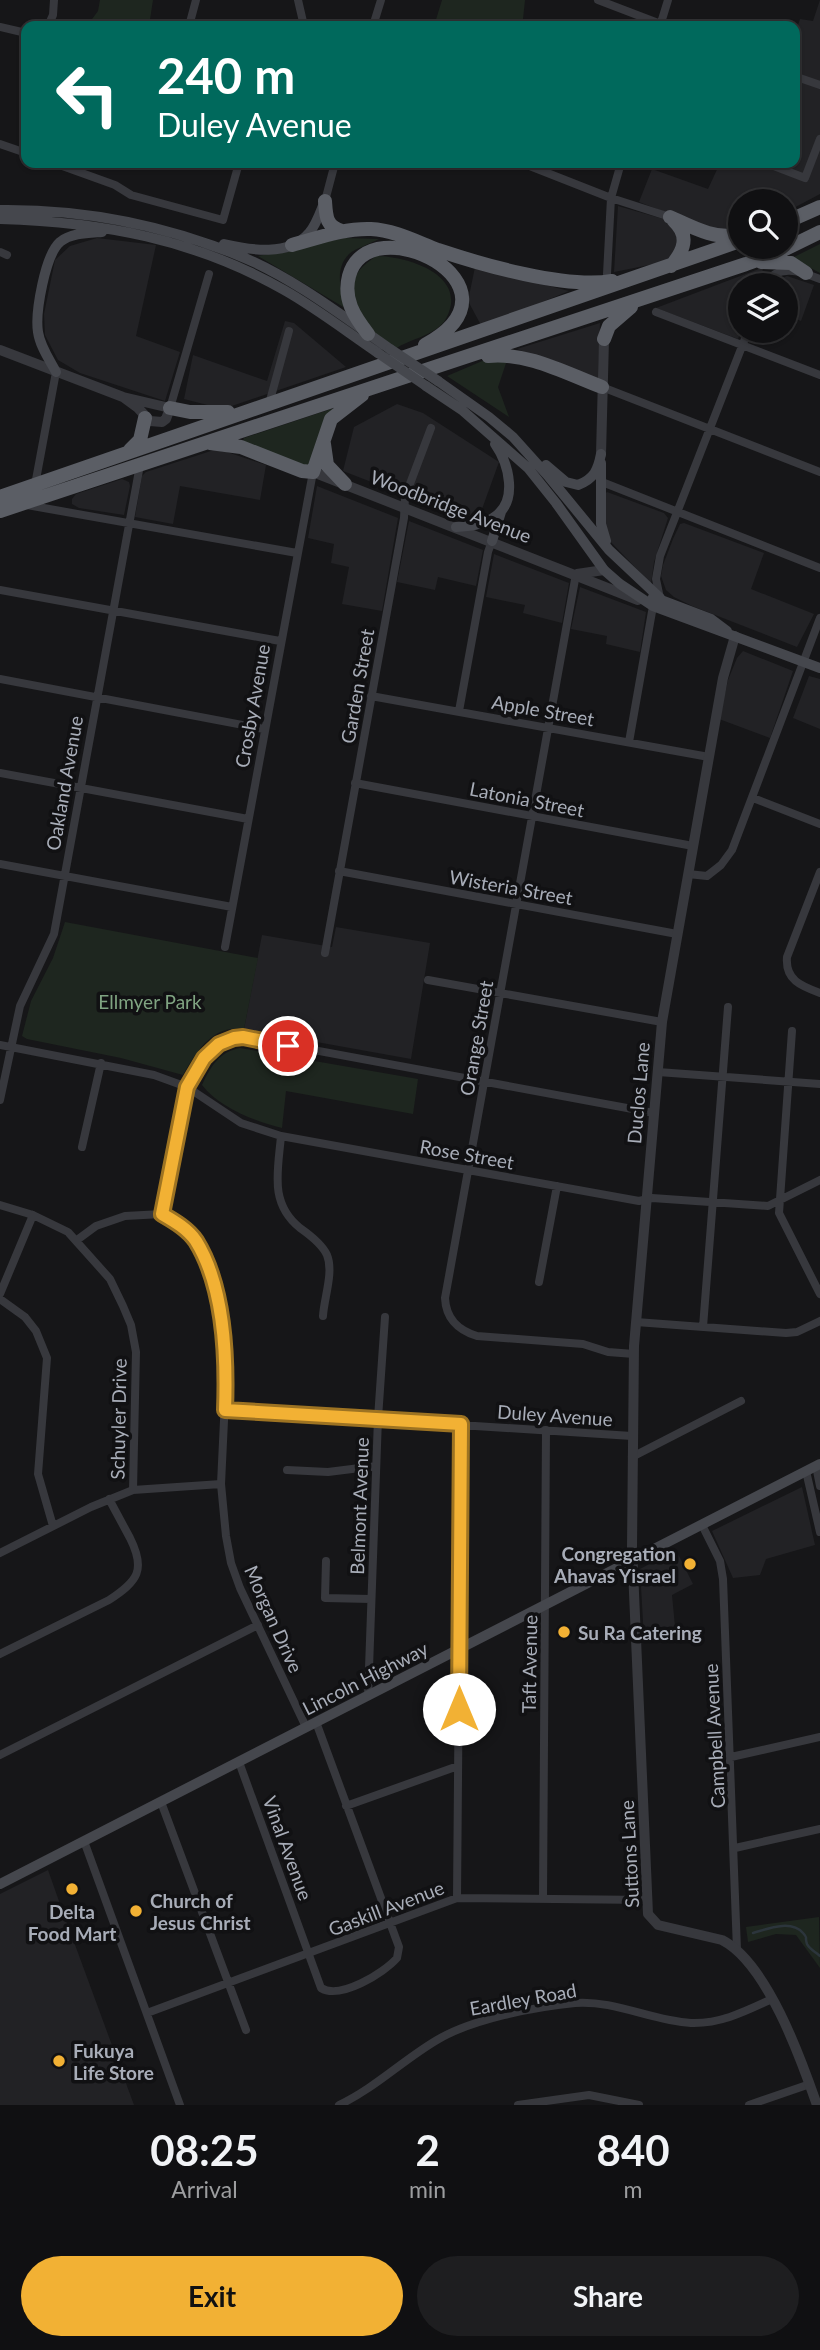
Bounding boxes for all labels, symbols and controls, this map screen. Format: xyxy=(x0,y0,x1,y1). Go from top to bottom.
text: 240 m xyxy=(157,46,295,104)
icon: left xyxy=(42,49,133,140)
text: Duley Avenue xyxy=(157,105,352,144)
map controls xyxy=(728,189,798,343)
button: search xyxy=(728,189,798,259)
button: layers xyxy=(728,273,798,343)
street label: Woodbridge Avenue xyxy=(367,465,535,547)
street label: Garden Street xyxy=(336,627,378,745)
street label: Crosby Avenue xyxy=(230,642,274,770)
street label: Apple Street xyxy=(490,690,596,730)
street label: Oakland Avenue xyxy=(41,714,87,852)
street label: Latonia Street xyxy=(468,777,586,821)
street label: Wisteria Street xyxy=(447,865,575,909)
street label: Orange Street xyxy=(455,978,497,1097)
park label: Ellmyer Park xyxy=(98,990,202,1013)
pin xyxy=(258,1016,318,1076)
icon: arrive xyxy=(269,1027,307,1065)
street label: Duclos Lane xyxy=(622,1041,654,1145)
street label: Rose Street xyxy=(418,1134,516,1174)
street label: Schuyler Drive xyxy=(105,1358,131,1480)
street label: Duley Avenue xyxy=(497,1399,613,1431)
street label: Belmont Avenue xyxy=(345,1437,373,1575)
place label: Congregation Ahavas Yisrael xyxy=(553,1542,676,1587)
marker: Congregation Ahavas Yisrael xyxy=(682,1556,698,1572)
street label: Morgan Drive xyxy=(240,1562,308,1676)
street label: Taft Avenue xyxy=(517,1615,541,1713)
place label: Su Ra Catering xyxy=(578,1621,702,1644)
marker: Su Ra Catering xyxy=(556,1624,572,1640)
street label: Lincoln Highway xyxy=(298,1636,432,1720)
street label: Campbell Avenue xyxy=(699,1663,729,1809)
position arrow xyxy=(422,1672,496,1746)
street label: Vinal Avenue xyxy=(259,1793,317,1903)
street label: Suttons Lane xyxy=(615,1799,643,1909)
street label: Gaskill Avenue xyxy=(325,1875,447,1941)
marker: Delta Food Mart xyxy=(64,1881,80,1897)
place label: Church of Jesus Christ xyxy=(150,1889,251,1934)
place label: Delta Food Mart xyxy=(28,1900,116,1945)
marker: Church of Jesus Christ xyxy=(128,1903,144,1919)
street label: Eardley Road xyxy=(468,1978,578,2020)
place label: Fukuya Life Store xyxy=(73,2039,154,2084)
marker: Fukuya Life Store xyxy=(51,2053,67,2069)
text: 08:25 xyxy=(150,2125,259,2175)
text: 2 xyxy=(415,2125,440,2175)
text: 840 xyxy=(597,2125,670,2175)
text: Arrival xyxy=(171,2175,238,2203)
text: min xyxy=(409,2175,446,2203)
text: m xyxy=(624,2175,643,2203)
button: Exit xyxy=(21,2256,403,2336)
button: Share xyxy=(417,2256,799,2336)

